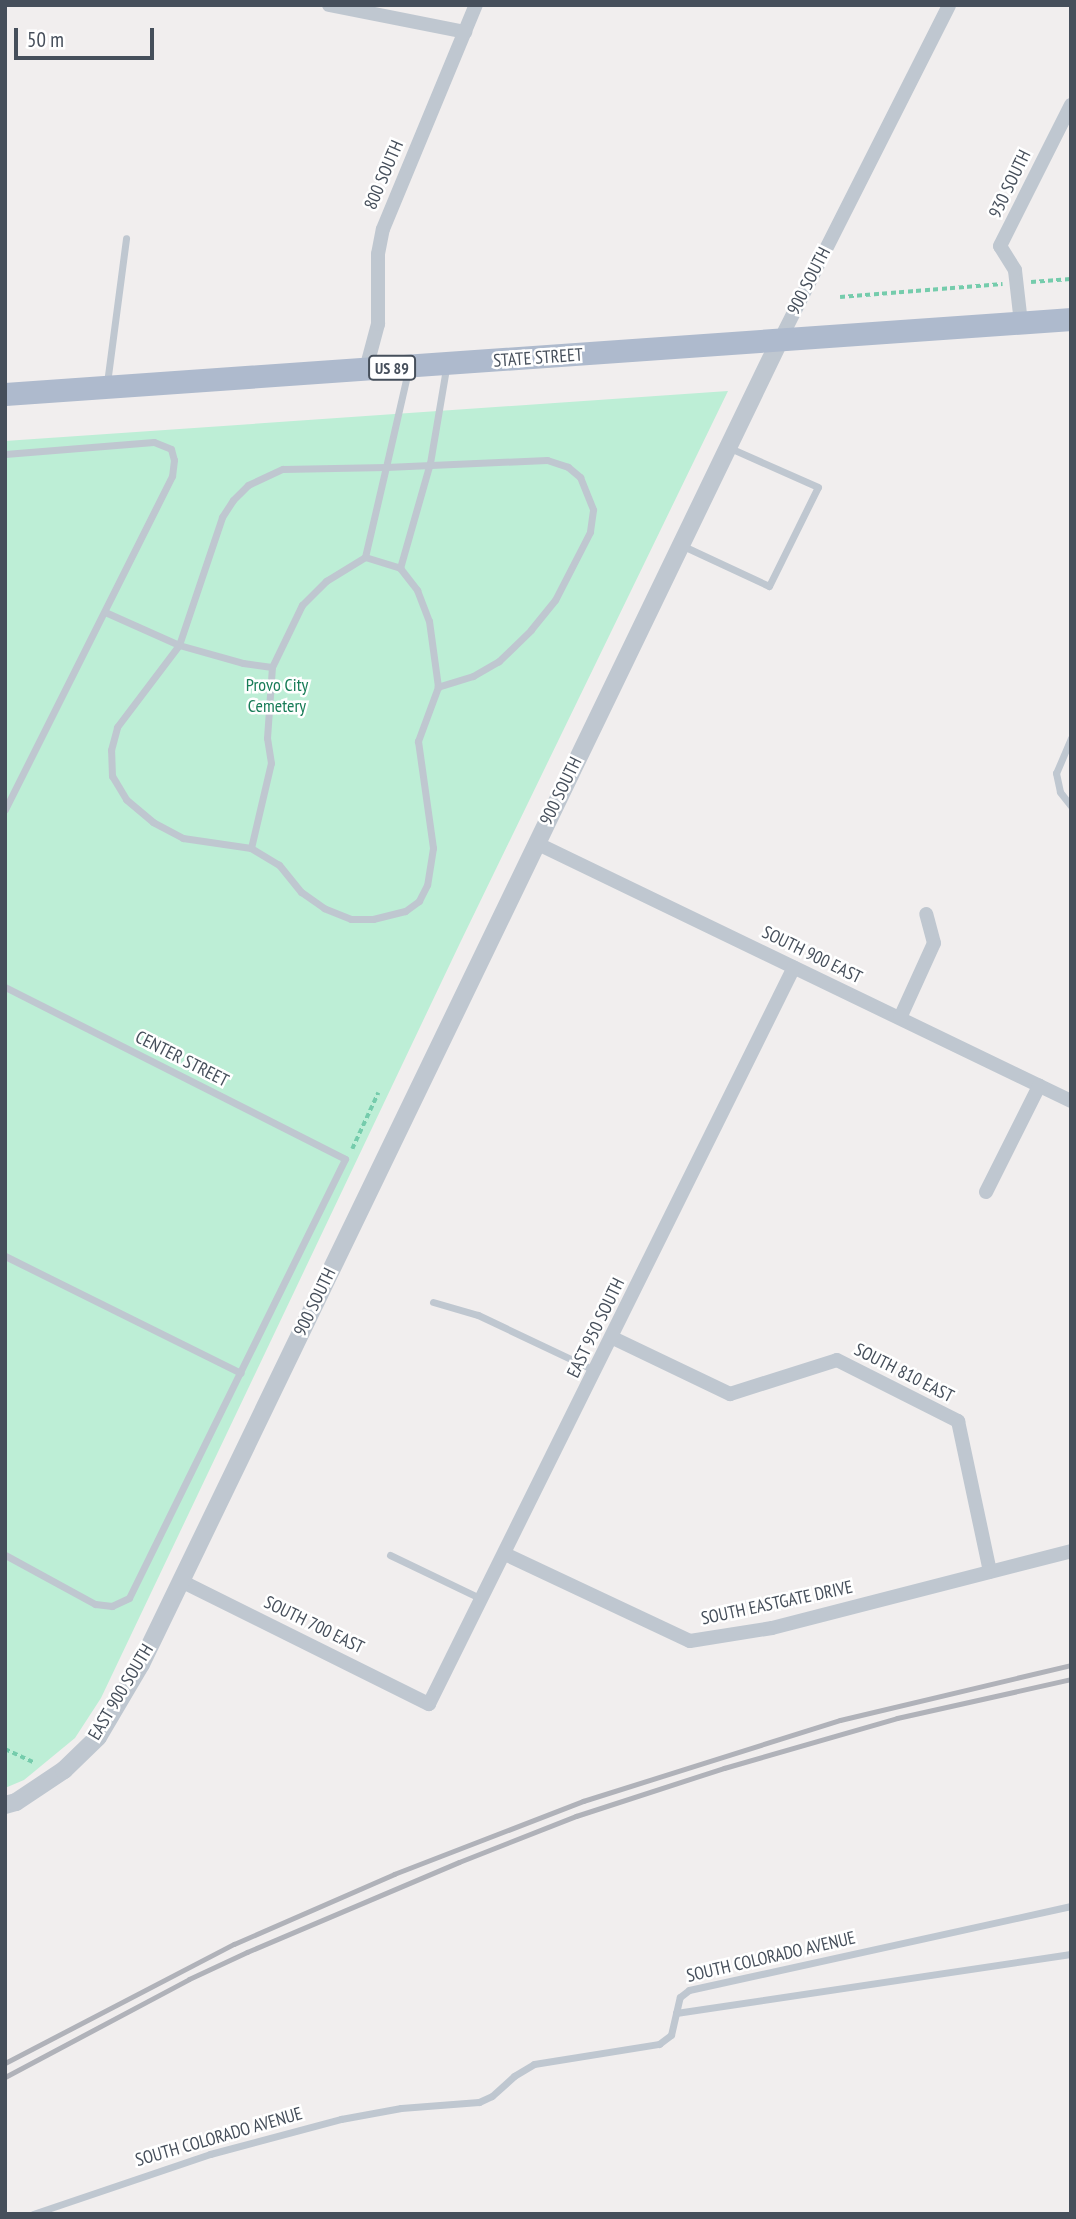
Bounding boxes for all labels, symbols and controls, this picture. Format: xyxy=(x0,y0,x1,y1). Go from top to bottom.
scale bar xyxy=(18,14,158,58)
text: 50 m xyxy=(27,26,64,53)
street label: 800 SOUTH xyxy=(360,137,408,213)
street label: 930 SOUTH xyxy=(984,147,1036,221)
street label: 900 SOUTH xyxy=(783,244,835,318)
street label: STATE STREET xyxy=(492,344,584,372)
road number: US 89 xyxy=(368,356,416,380)
park label: Provo City Cemetery xyxy=(246,675,308,718)
street label: 900 SOUTH xyxy=(535,754,587,828)
street label: SOUTH 900 EAST xyxy=(758,921,866,989)
street label: CENTER STREET xyxy=(132,1026,232,1092)
street label: 900 SOUTH xyxy=(289,1265,341,1339)
street label: EAST 950 SOUTH xyxy=(562,1274,630,1382)
street label: SOUTH 810 EAST xyxy=(851,1339,957,1407)
street label: SOUTH EASTGATE DRIVE xyxy=(699,1576,855,1630)
street label: SOUTH 700 EAST xyxy=(260,1591,368,1659)
street label: EAST 900 SOUTH xyxy=(84,1640,158,1744)
street label: SOUTH COLORADO AVENUE xyxy=(684,1927,858,1987)
street label: SOUTH COLORADO AVENUE xyxy=(133,2103,305,2171)

